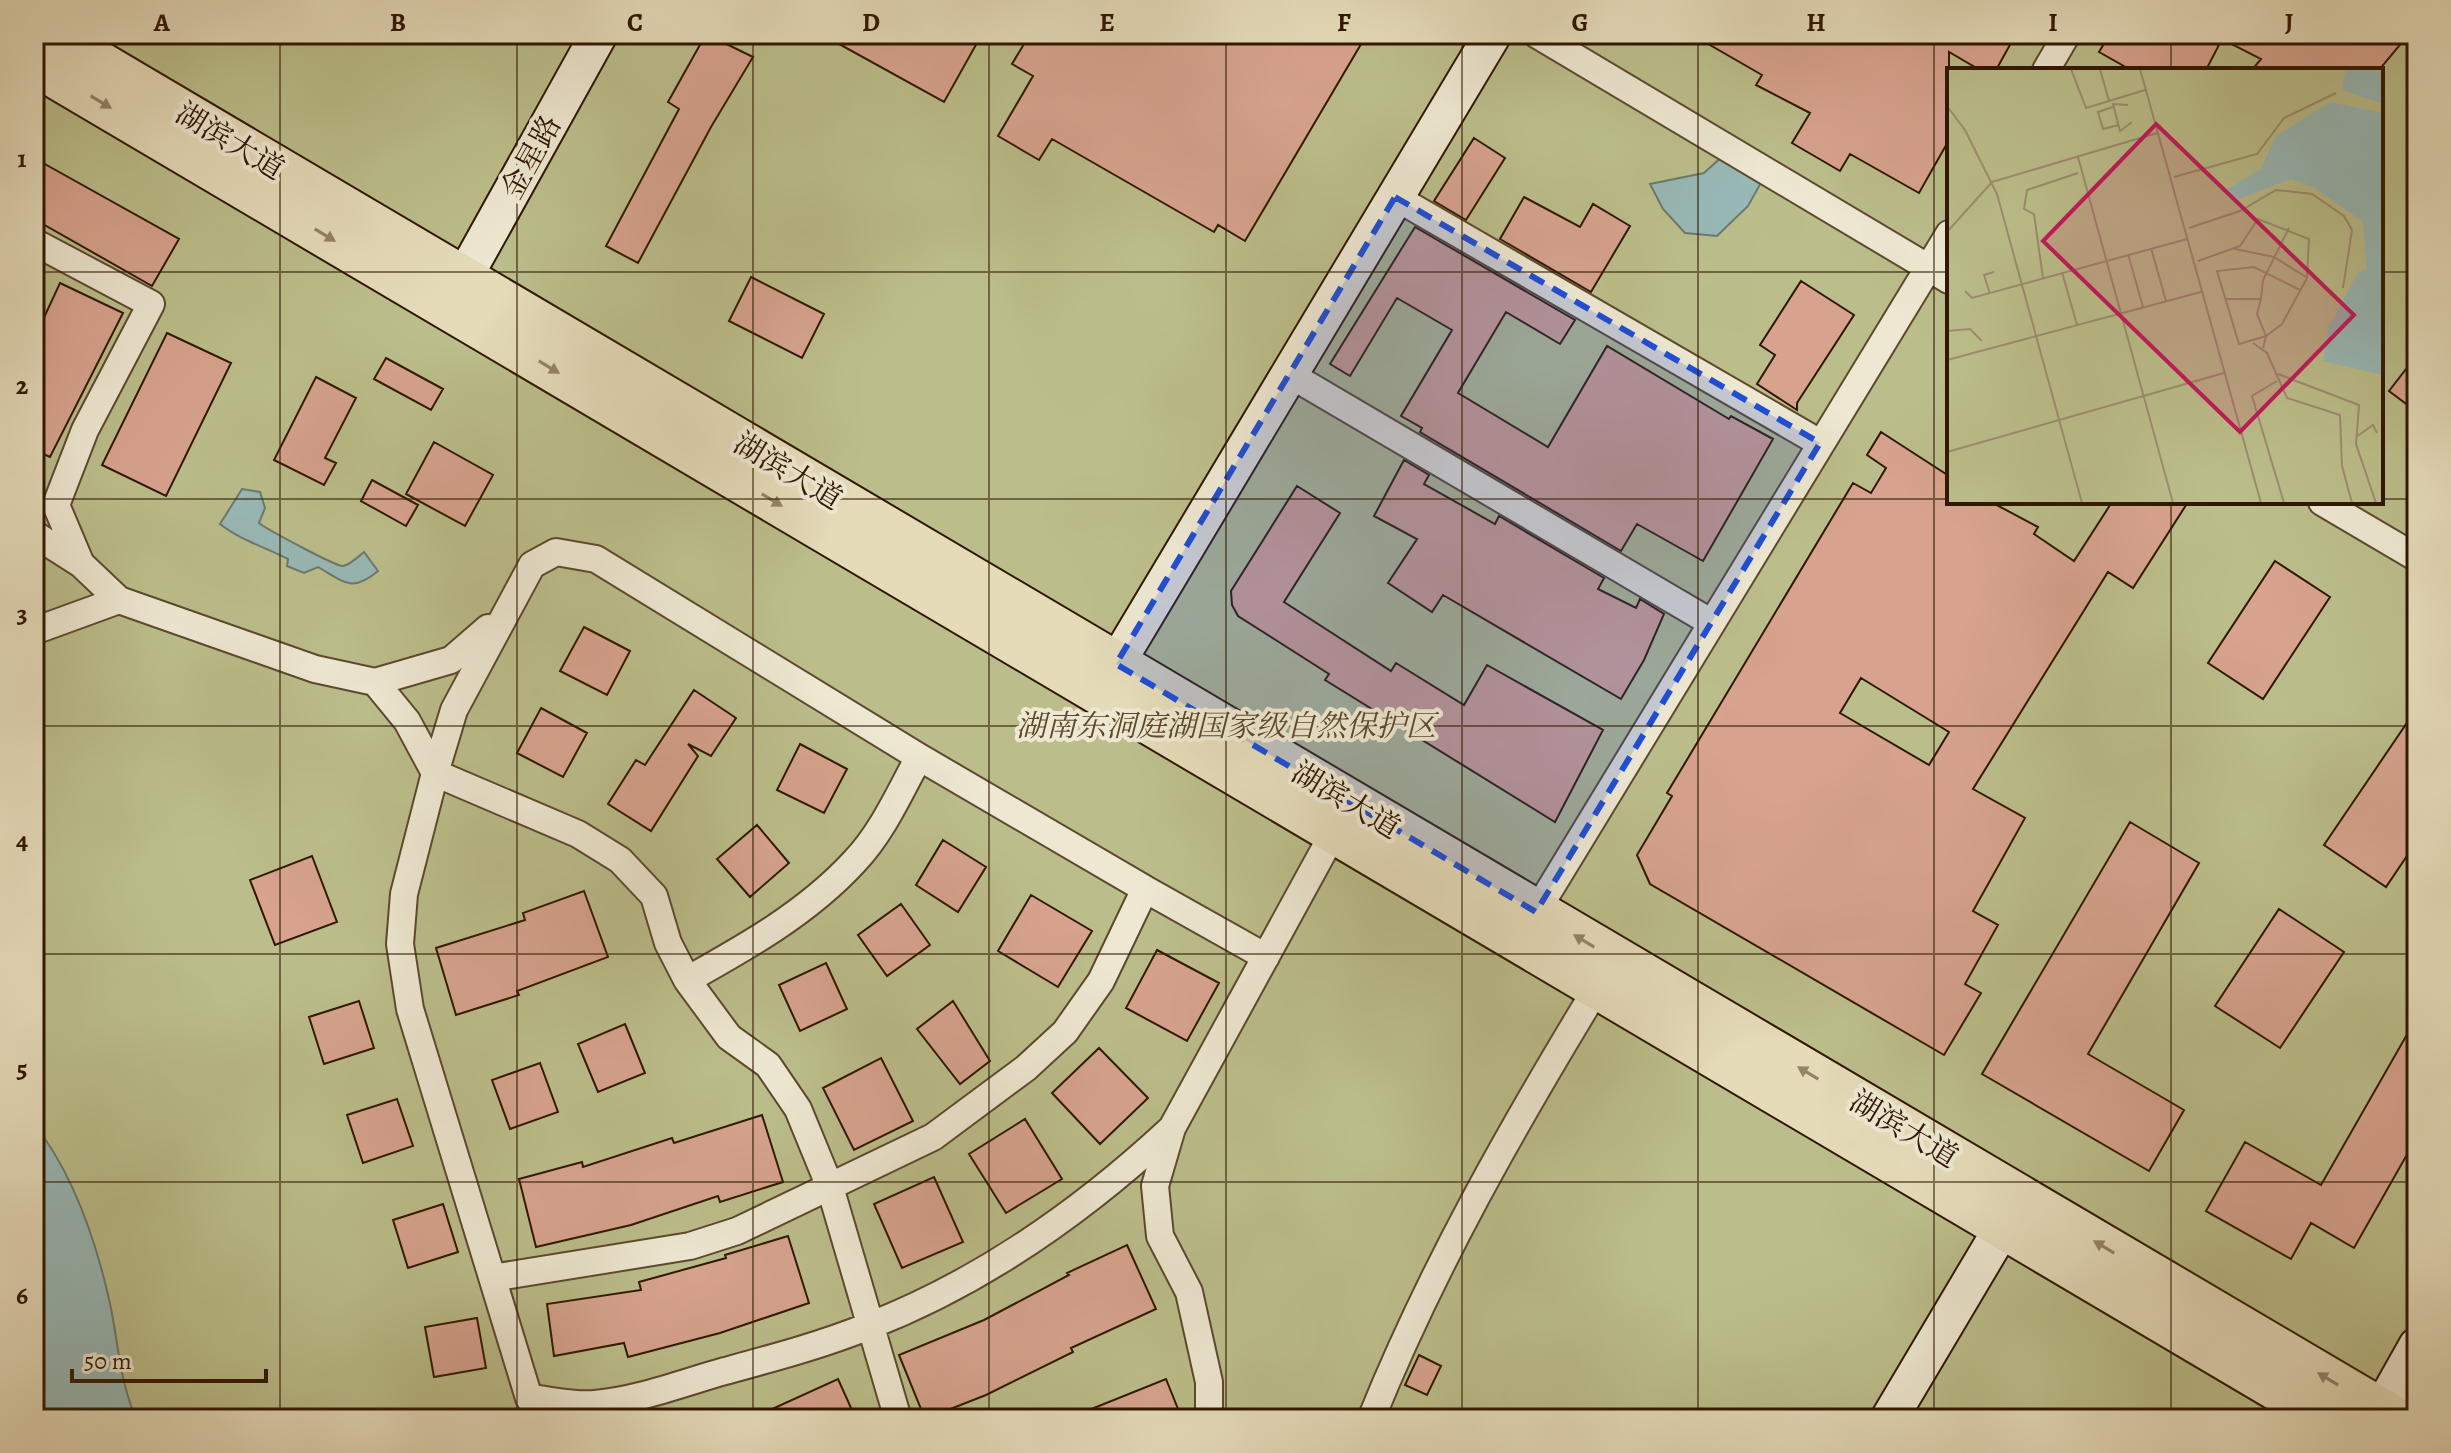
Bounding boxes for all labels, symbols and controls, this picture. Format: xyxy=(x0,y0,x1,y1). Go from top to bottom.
text: A xyxy=(153,5,171,40)
text: B xyxy=(390,5,406,40)
text: C xyxy=(627,5,643,40)
text: D xyxy=(862,5,880,40)
text: E xyxy=(1099,5,1115,40)
text: F xyxy=(1337,5,1351,40)
text: G xyxy=(1571,5,1589,40)
text: H xyxy=(1806,5,1826,40)
text: I xyxy=(2048,5,2058,40)
text: J xyxy=(2285,5,2293,40)
inset map xyxy=(1947,68,2383,504)
street label: 湖滨大道 xyxy=(168,93,292,189)
one-way arrow xyxy=(90,95,112,109)
street label: 金星路 xyxy=(492,108,570,206)
text: 1 xyxy=(17,141,27,176)
one-way arrow xyxy=(314,228,336,242)
one-way arrow xyxy=(538,360,560,374)
text: 2 xyxy=(16,368,29,403)
street label: 湖滨大道 xyxy=(726,423,850,519)
one-way arrow xyxy=(761,492,783,506)
text: 3 xyxy=(16,596,28,631)
park label: 湖南东洞庭湖国家级自然保护区 xyxy=(1016,706,1440,746)
street label: 湖滨大道 xyxy=(1284,752,1408,848)
text: 4 xyxy=(16,823,28,858)
one-way arrow xyxy=(1573,934,1595,948)
text: 5 xyxy=(16,1051,28,1086)
one-way arrow xyxy=(1797,1066,1819,1080)
street label: 湖滨大道 xyxy=(1842,1081,1966,1177)
one-way arrow xyxy=(2093,1241,2115,1255)
text: 6 xyxy=(16,1278,28,1313)
scale bar xyxy=(72,1333,266,1383)
text: 50 m xyxy=(84,1345,132,1377)
one-way arrow xyxy=(2317,1373,2339,1387)

